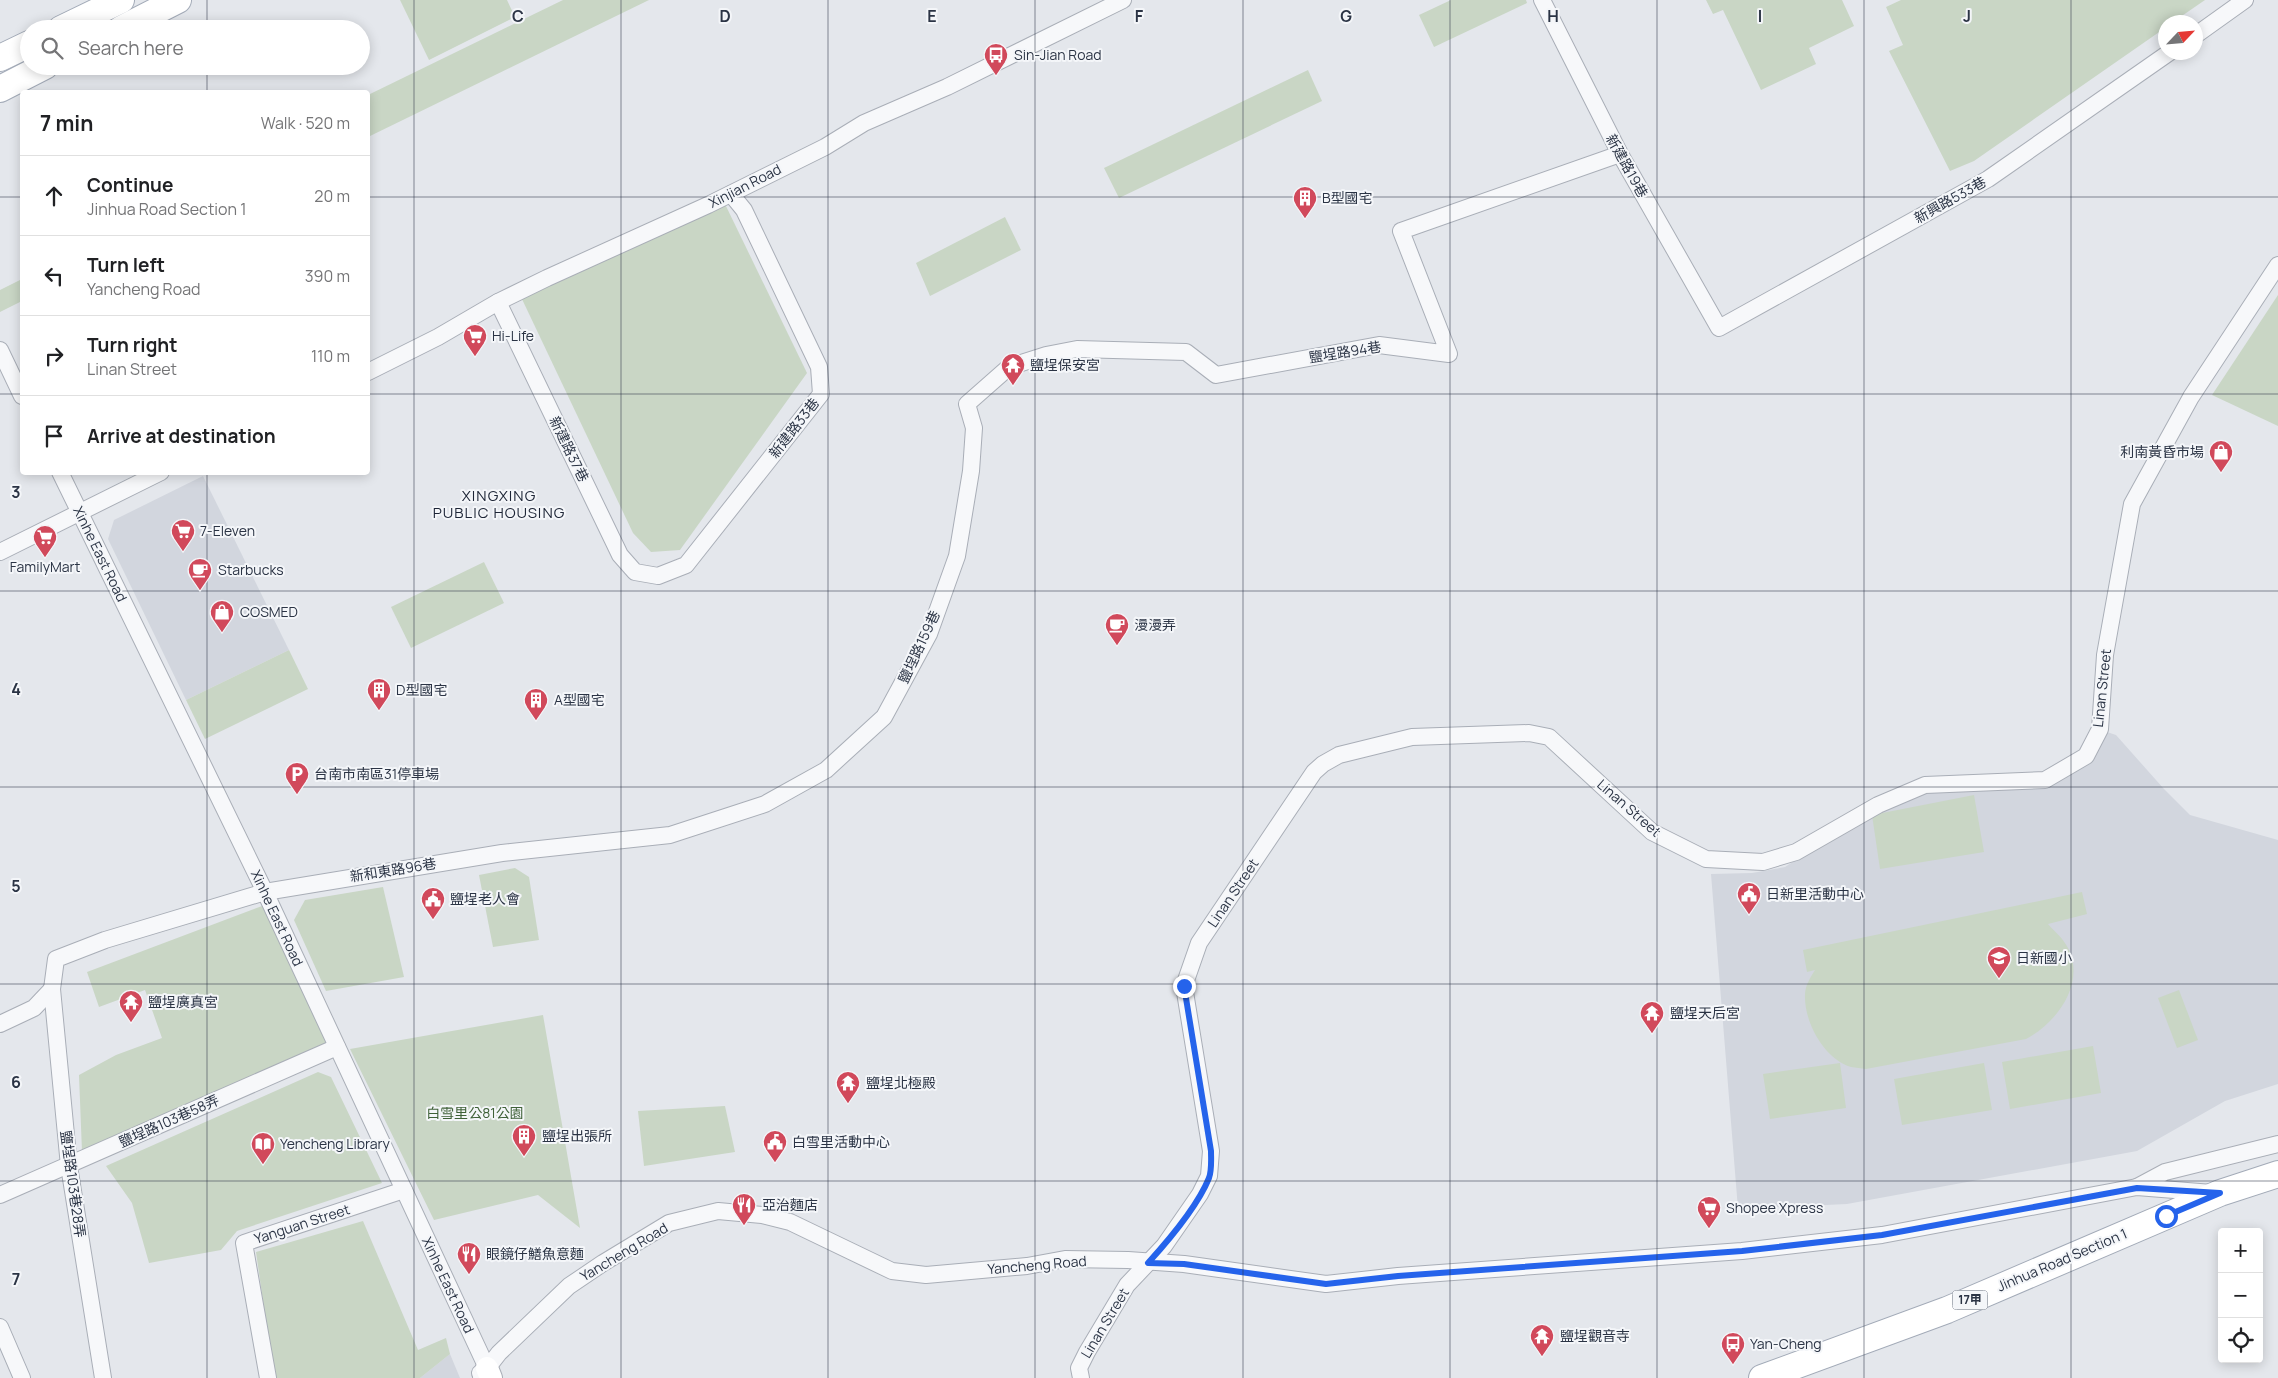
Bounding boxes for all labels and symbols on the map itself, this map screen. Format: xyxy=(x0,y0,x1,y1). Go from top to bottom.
text: C xyxy=(512,5,524,27)
text: D xyxy=(719,5,731,27)
text: E xyxy=(927,5,937,27)
text: F xyxy=(1135,5,1144,27)
text: G xyxy=(1340,5,1352,27)
text: H xyxy=(1547,5,1559,27)
text: I xyxy=(1758,5,1762,27)
text: J xyxy=(1963,5,1971,27)
north arrow xyxy=(2158,15,2203,60)
bus stop icon: Sin-Jian Road xyxy=(983,42,1009,76)
place label: Sin-Jian Road xyxy=(1014,45,1102,64)
street label: 新建路19巷 xyxy=(1602,130,1653,201)
street label: Xinjian Road xyxy=(705,159,784,212)
street label: 新興路533巷 xyxy=(1910,172,1989,227)
building icon: B型國宅 xyxy=(1292,185,1318,219)
place label: B型國宅 xyxy=(1322,188,1373,207)
supermarket icon: Hi-Life xyxy=(462,323,488,357)
place label: Hi-Life xyxy=(492,326,534,345)
street label: 鹽埕路94巷 xyxy=(1307,336,1382,367)
temple icon: 鹽埕保安宮 xyxy=(1000,352,1026,386)
place label: 鹽埕保安宮 xyxy=(1030,355,1100,374)
street label: 新建路33巷 xyxy=(764,394,823,462)
street label: 新建路37巷 xyxy=(545,413,594,485)
shop icon: 利南黃昏市場 xyxy=(2208,439,2234,473)
place label: 利南黃昏市場 xyxy=(2120,442,2204,461)
text: 3 xyxy=(11,481,21,503)
district label: XINGXING PUBLIC HOUSING xyxy=(433,485,565,523)
street label: Xinhe East Road xyxy=(69,503,132,605)
supermarket icon: 7-Eleven xyxy=(170,518,196,552)
place label: 7-Eleven xyxy=(200,521,255,540)
supermarket icon: FamilyMart xyxy=(32,524,58,558)
place label: FamilyMart xyxy=(10,557,81,576)
cafe icon: Starbucks xyxy=(187,557,213,591)
place label: Starbucks xyxy=(218,560,284,579)
shop icon: COSMED xyxy=(209,599,235,633)
place label: COSMED xyxy=(240,602,298,621)
street label: 鹽埕路159巷 xyxy=(893,607,944,686)
cafe icon: 漫漫弄 xyxy=(1104,612,1130,646)
place label: 漫漫弄 xyxy=(1134,615,1176,634)
street label: Linan Street xyxy=(2088,647,2115,728)
building icon: D型國宅 xyxy=(366,677,392,711)
text: 4 xyxy=(11,678,21,700)
place label: D型國宅 xyxy=(396,680,447,699)
building icon: A型國宅 xyxy=(523,687,549,721)
place label: A型國宅 xyxy=(554,690,605,709)
parking icon: 台南市南區31停車場 xyxy=(284,761,310,795)
place label: 台南市南區31停車場 xyxy=(314,764,439,783)
street label: Linan Street xyxy=(1593,775,1666,841)
street label: 新和東路96巷 xyxy=(348,853,438,886)
street label: Linan Street xyxy=(1203,854,1263,931)
street label: Xinhe East Road xyxy=(247,867,308,969)
text: 5 xyxy=(11,875,21,897)
public building icon: 日新里活動中心 xyxy=(1736,881,1762,915)
place label: 日新里活動中心 xyxy=(1766,884,1864,903)
public building icon: 鹽埕老人會 xyxy=(420,886,446,920)
place label: 鹽埕老人會 xyxy=(450,889,520,908)
school or university icon: 日新國小 xyxy=(1986,945,2012,979)
place label: 日新國小 xyxy=(2016,948,2072,967)
route end xyxy=(1173,975,1196,998)
temple icon: 鹽埕廣真宮 xyxy=(118,989,144,1023)
place label: 鹽埕廣真宮 xyxy=(148,992,218,1011)
temple icon: 鹽埕天后宮 xyxy=(1639,1000,1665,1034)
place label: 鹽埕天后宮 xyxy=(1670,1003,1740,1022)
temple icon: 鹽埕北極殿 xyxy=(835,1070,861,1104)
text: 6 xyxy=(11,1071,21,1093)
place label: 鹽埕北極殿 xyxy=(866,1073,936,1092)
street label: 鹽埕路103巷58弄 xyxy=(116,1090,222,1151)
park label: 白雪里公81公園 xyxy=(426,1103,524,1122)
building icon: 鹽埕出張所 xyxy=(511,1123,537,1157)
place label: 鹽埕出張所 xyxy=(542,1126,612,1145)
street label: 鹽埕路103巷28弄 xyxy=(57,1129,90,1239)
public building icon: 白雪里活動中心 xyxy=(762,1129,788,1163)
library icon: Yencheng Library xyxy=(250,1131,276,1165)
place label: 白雪里活動中心 xyxy=(792,1132,890,1151)
place label: Yencheng Library xyxy=(280,1134,391,1153)
restaurant icon: 亞治麵店 xyxy=(731,1192,757,1226)
place label: 亞治麵店 xyxy=(762,1195,818,1214)
supermarket icon: Shopee Xpress xyxy=(1696,1195,1722,1229)
place label: Shopee Xpress xyxy=(1726,1198,1823,1217)
street label: Yanguan Street xyxy=(252,1199,352,1248)
route start xyxy=(2155,1205,2178,1228)
street label: Yancheng Road xyxy=(576,1218,671,1285)
street label: Jinhua Road Section 1 xyxy=(1994,1224,2130,1296)
street label: Xinhe East Road xyxy=(418,1234,479,1336)
restaurant icon: 眼鏡仔鱔魚意麵 xyxy=(456,1241,482,1275)
place label: 眼鏡仔鱔魚意麵 xyxy=(486,1244,584,1263)
street label: Yancheng Road xyxy=(987,1251,1087,1278)
text: 7 xyxy=(12,1268,20,1290)
street label: Linan Street xyxy=(1076,1284,1133,1361)
road number: 17甲 xyxy=(1952,1290,1988,1310)
temple icon: 鹽埕觀音寺 xyxy=(1529,1323,1555,1357)
place label: 鹽埕觀音寺 xyxy=(1560,1326,1630,1345)
bus stop icon: Yan-Cheng xyxy=(1720,1331,1746,1365)
place label: Yan-Cheng xyxy=(1750,1334,1822,1353)

